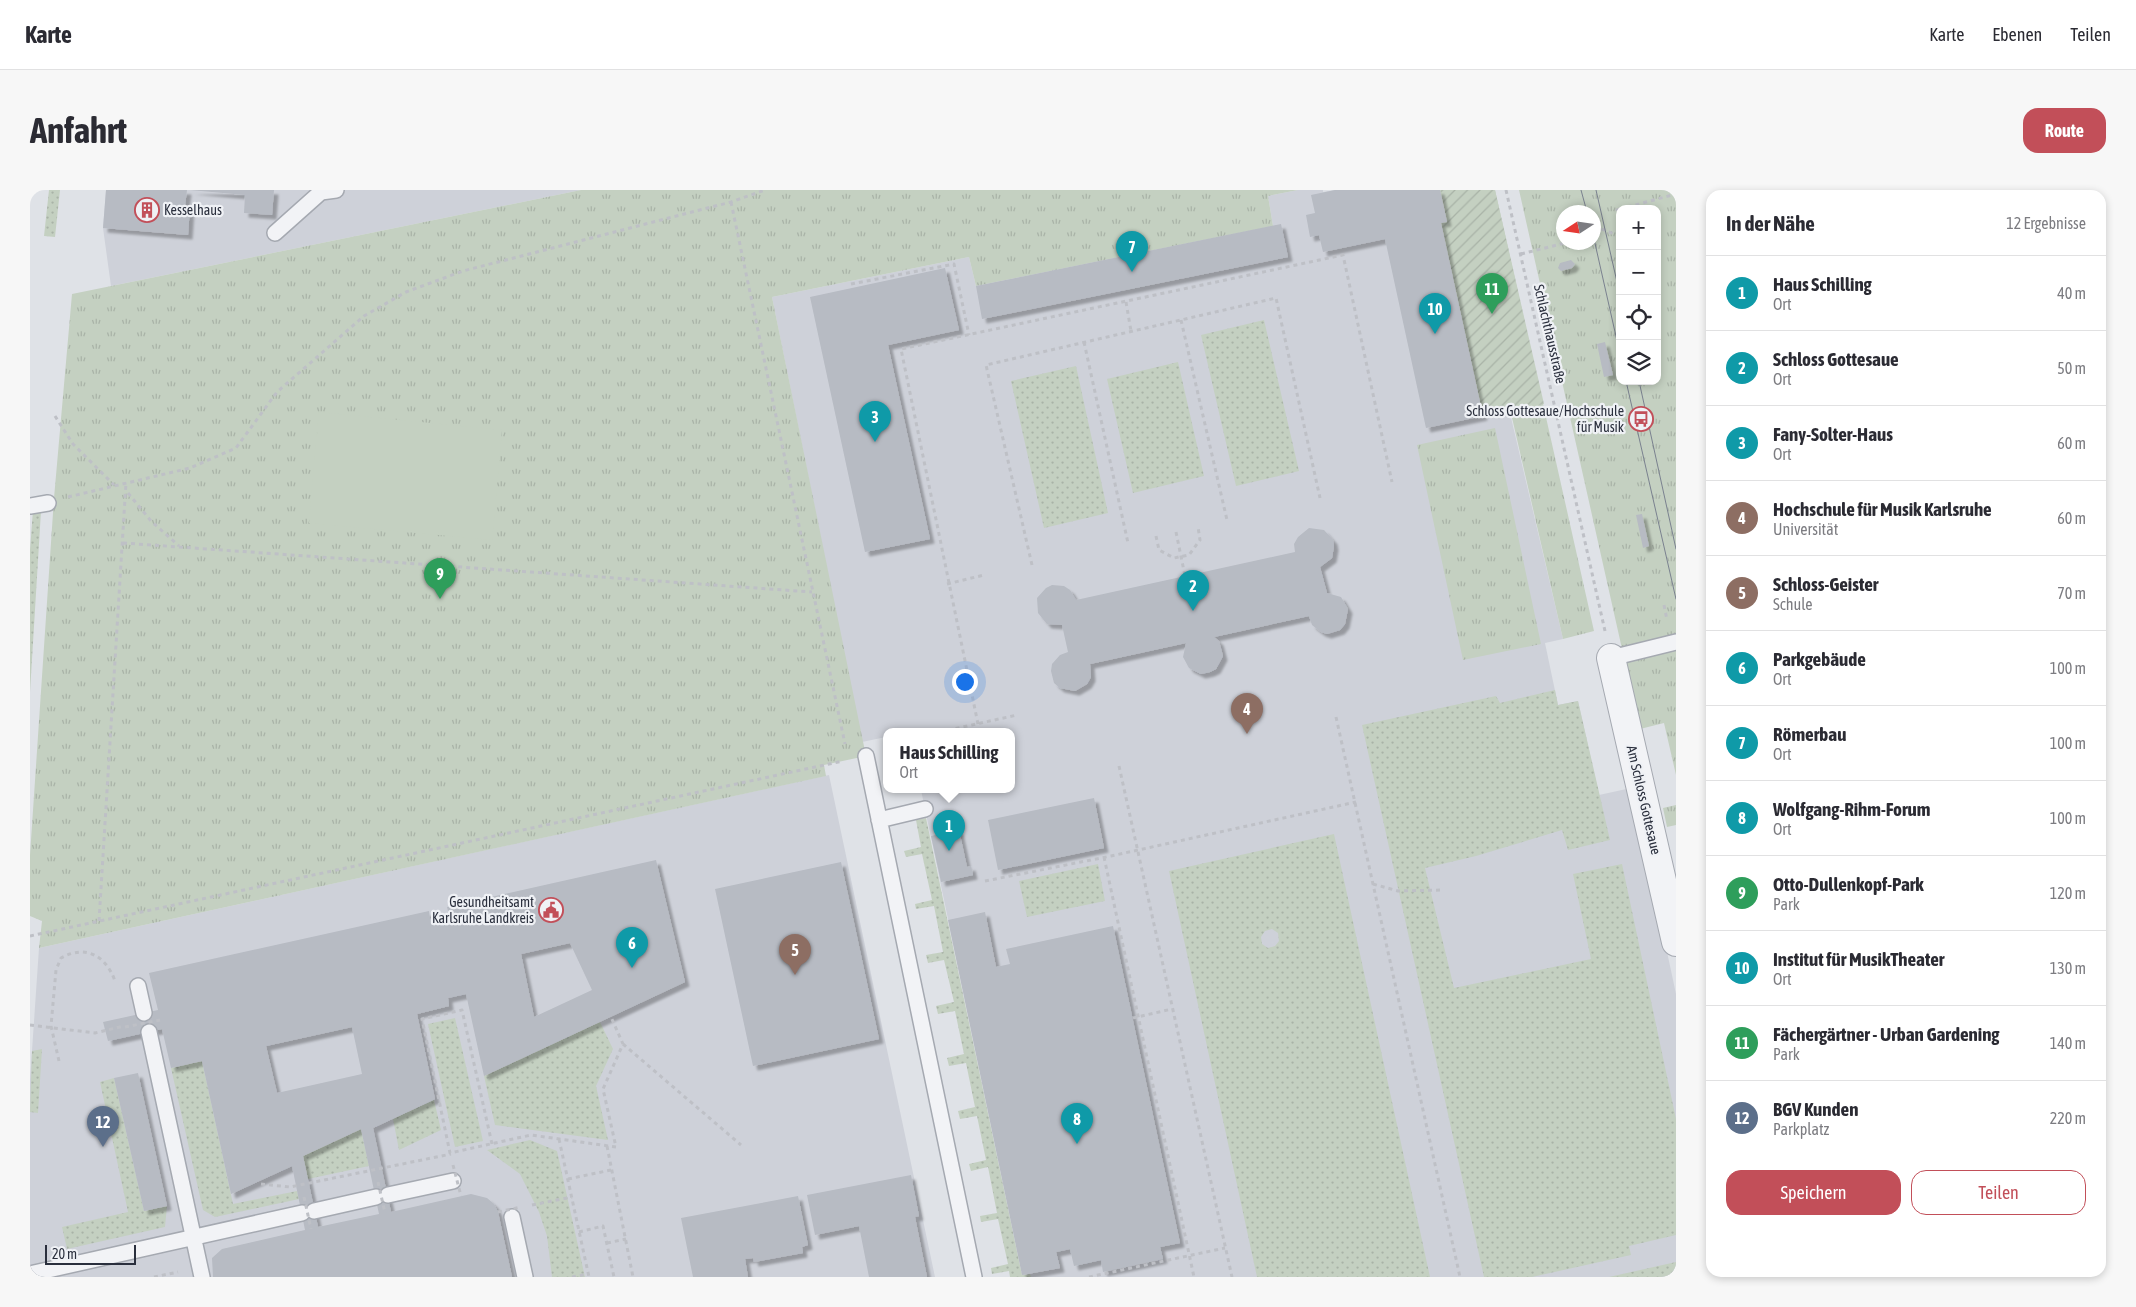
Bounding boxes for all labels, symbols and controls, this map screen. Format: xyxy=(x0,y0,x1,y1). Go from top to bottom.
text: Karte xyxy=(25,21,72,48)
text: Karte xyxy=(1929,24,1964,45)
text: Ebenen xyxy=(1992,24,2042,45)
text: Teilen xyxy=(2070,24,2111,45)
button: Route xyxy=(2023,108,2106,153)
text: Anfahrt xyxy=(30,110,127,150)
building icon: Kesselhaus xyxy=(134,197,160,223)
place label: Kesselhaus xyxy=(164,202,222,218)
north arrow xyxy=(1556,205,1601,250)
map controls xyxy=(1616,205,1661,385)
button: + xyxy=(1616,205,1661,250)
text: In der Nähe xyxy=(1726,211,1815,235)
text: 12 Ergebnisse xyxy=(2006,214,2086,232)
pin: 7 xyxy=(1116,231,1148,272)
button: − xyxy=(1616,250,1661,295)
pin: 11 xyxy=(1476,273,1508,314)
text: Haus Schilling xyxy=(1773,273,1872,295)
street label: Schlachthausstraße xyxy=(1531,283,1569,385)
text: 1 xyxy=(1738,284,1746,302)
text: 40 m xyxy=(2057,284,2086,302)
pin: 10 xyxy=(1419,293,1451,334)
button: locate xyxy=(1616,295,1661,340)
text: Ort xyxy=(1773,295,1792,313)
button: layers xyxy=(1616,340,1661,385)
text: Schloss Gottesaue xyxy=(1773,348,1899,370)
text: 2 xyxy=(1738,359,1746,377)
text: 50 m xyxy=(2057,359,2086,377)
text: Ort xyxy=(1773,370,1792,388)
pin: 3 xyxy=(859,401,891,442)
place label: Schloss Gottesaue/Hochschule für Musik xyxy=(1466,403,1624,435)
bus stop icon: Schloss Gottesaue/Hochschule für Musik xyxy=(1628,406,1654,432)
text: Fany-Solter-Haus xyxy=(1773,423,1893,445)
text: 3 xyxy=(1738,434,1746,452)
text: 60 m xyxy=(2057,434,2086,452)
text: Ort xyxy=(1773,445,1792,463)
text: Hochschule für Musik Karlsruhe xyxy=(1773,498,1992,520)
text: 4 xyxy=(1738,509,1746,527)
text: 60 m xyxy=(2057,509,2086,527)
text: Universität xyxy=(1773,520,1838,538)
pin: 9 xyxy=(424,558,456,599)
pin: 2 xyxy=(1177,570,1209,611)
text: Schloss-Geister xyxy=(1773,573,1878,595)
text: 5 xyxy=(1738,584,1746,602)
text: 70 m xyxy=(2057,584,2086,602)
text: Schule xyxy=(1773,595,1812,613)
text: Parkgebäude xyxy=(1773,648,1866,670)
text: 6 xyxy=(1738,659,1746,677)
text: 100 m xyxy=(2050,659,2086,677)
your location xyxy=(952,669,978,695)
text: Ort xyxy=(1773,670,1792,688)
pin: 4 xyxy=(1231,693,1263,734)
text: Römerbau xyxy=(1773,723,1846,745)
popup xyxy=(883,728,1015,793)
text: 7 xyxy=(1738,734,1746,752)
text: 100 m xyxy=(2050,734,2086,752)
text: Haus Schilling xyxy=(900,741,998,763)
street label: Am Schloss Gottesaue xyxy=(1624,744,1664,856)
text: Ort xyxy=(1773,745,1792,763)
text: Ort xyxy=(900,763,918,781)
text: Wolfgang-Rihm-Forum xyxy=(1773,798,1930,820)
text: 8 xyxy=(1738,809,1746,827)
text: 100 m xyxy=(2050,809,2086,827)
pin: 1 xyxy=(933,810,965,851)
text: Ort xyxy=(1773,820,1792,838)
text: Otto-Dullenkopf-Park xyxy=(1773,873,1924,895)
text: 9 xyxy=(1738,884,1746,902)
text: 120 m xyxy=(2050,884,2086,902)
place label: Gesundheitsamt Karlsruhe Landkreis xyxy=(432,894,534,926)
text: Park xyxy=(1773,895,1800,913)
public building icon: Gesundheitsamt Karlsruhe Landkreis xyxy=(538,897,564,923)
pin: 6 xyxy=(616,927,648,968)
pin: 5 xyxy=(779,934,811,975)
text: Institut für MusikTheater xyxy=(1773,948,1944,970)
text: 10 xyxy=(1734,959,1750,977)
text: 130 m xyxy=(2050,959,2086,977)
text: Ort xyxy=(1773,970,1792,988)
text: Fächergärtner - Urban Gardening xyxy=(1773,1023,2000,1045)
text: 11 xyxy=(1734,1034,1750,1052)
text: 140 m xyxy=(2050,1034,2086,1052)
text: Park xyxy=(1773,1045,1800,1063)
text: BGV Kunden xyxy=(1773,1098,1858,1120)
pin: 8 xyxy=(1061,1103,1093,1144)
pin: 12 xyxy=(87,1106,119,1147)
text: 12 xyxy=(1734,1109,1750,1127)
text: 220 m xyxy=(2050,1109,2086,1127)
text: Parkplatz xyxy=(1773,1120,1829,1138)
button: Speichern xyxy=(1726,1170,1901,1215)
button: Teilen xyxy=(1911,1170,2086,1215)
scale bar xyxy=(45,1242,136,1265)
text: 20 m xyxy=(52,1246,77,1262)

